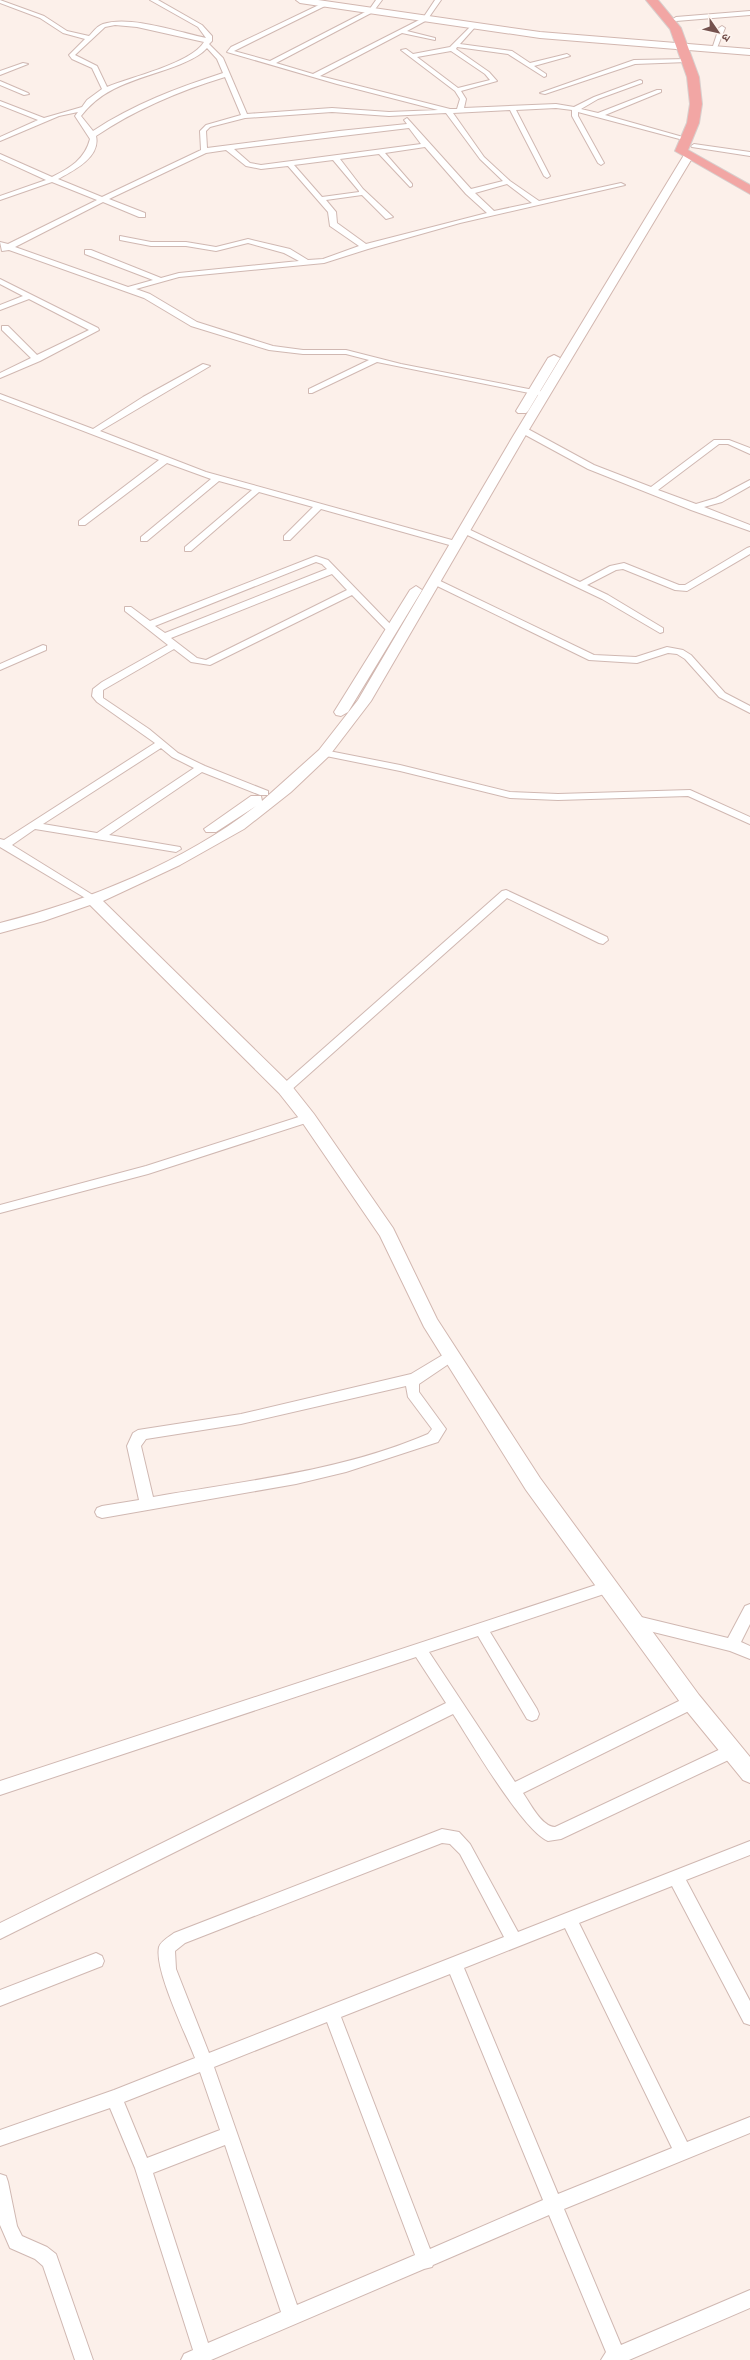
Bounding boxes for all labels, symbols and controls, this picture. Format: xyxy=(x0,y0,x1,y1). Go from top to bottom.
north arrow xyxy=(698,12,738,52)
text: उ xyxy=(718,30,734,45)

